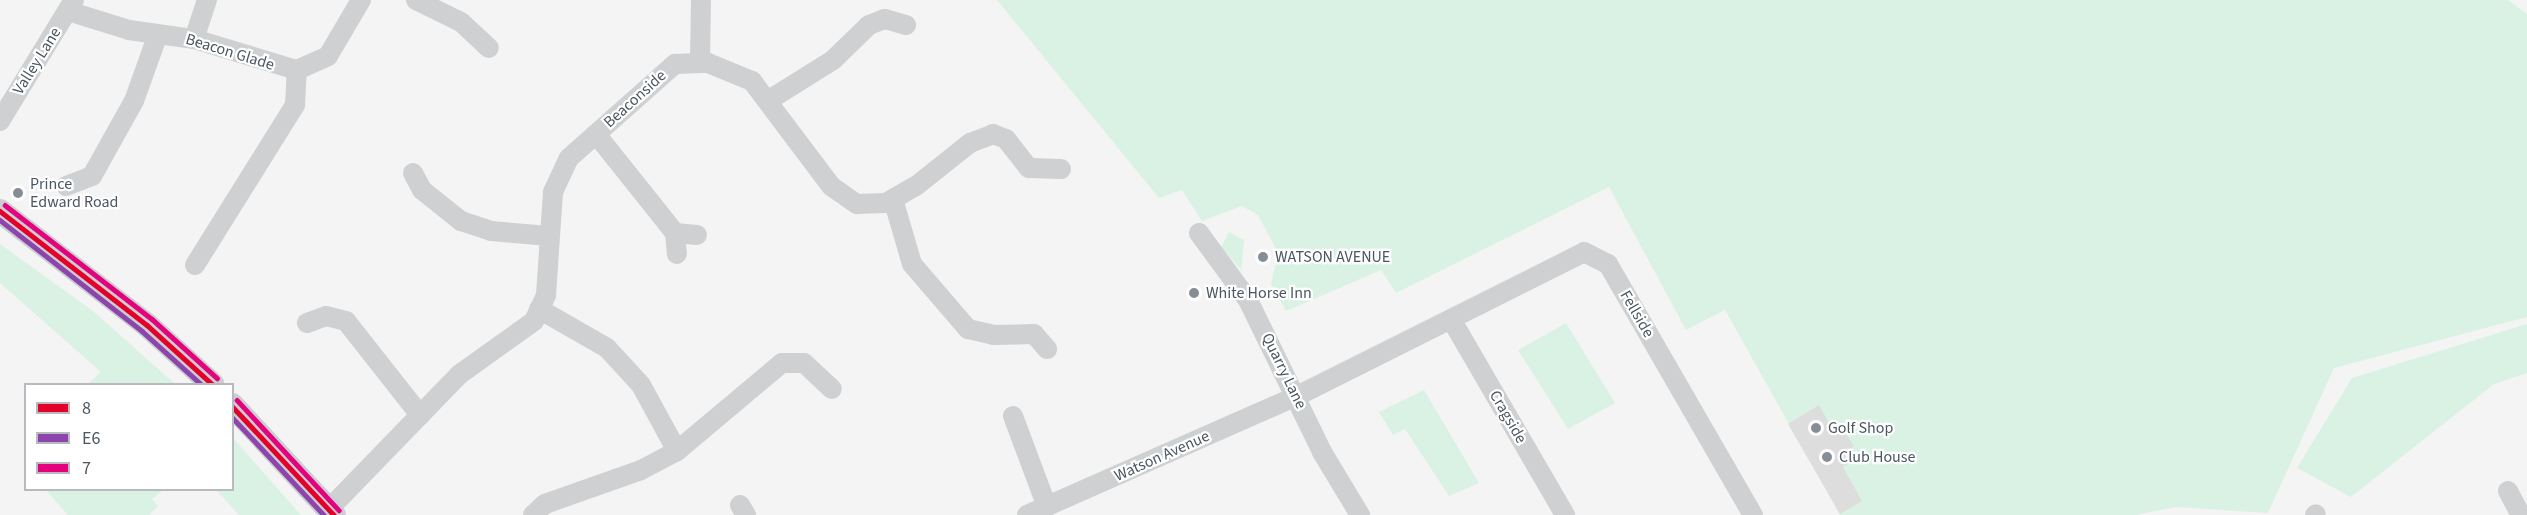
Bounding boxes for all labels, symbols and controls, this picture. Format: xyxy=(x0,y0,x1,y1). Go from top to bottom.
street label: Valley Lane xyxy=(9,24,65,98)
street label: Beacon Glade xyxy=(183,29,277,75)
street label: Beaconside xyxy=(600,66,670,132)
place label: Prince Edward Road xyxy=(30,174,118,212)
marker: Prince Edward Road xyxy=(11,186,25,200)
place label: WATSON AVENUE xyxy=(1275,247,1390,267)
marker: WATSON AVENUE xyxy=(1256,250,1270,264)
place label: White Horse Inn xyxy=(1206,283,1312,303)
marker: White Horse Inn xyxy=(1187,286,1201,300)
street label: Fellside xyxy=(1616,287,1658,341)
street label: Quarry Lane xyxy=(1257,330,1311,412)
legend xyxy=(24,383,234,491)
street label: Cragside xyxy=(1485,387,1531,447)
text: 8 xyxy=(82,396,91,421)
place label: Golf Shop xyxy=(1828,418,1893,438)
marker: Golf Shop xyxy=(1809,421,1823,435)
text: E6 xyxy=(82,426,100,451)
street label: Watson Avenue xyxy=(1111,426,1213,486)
place label: Club House xyxy=(1839,447,1915,467)
marker: Club House xyxy=(1820,450,1834,464)
text: 7 xyxy=(82,456,91,481)

